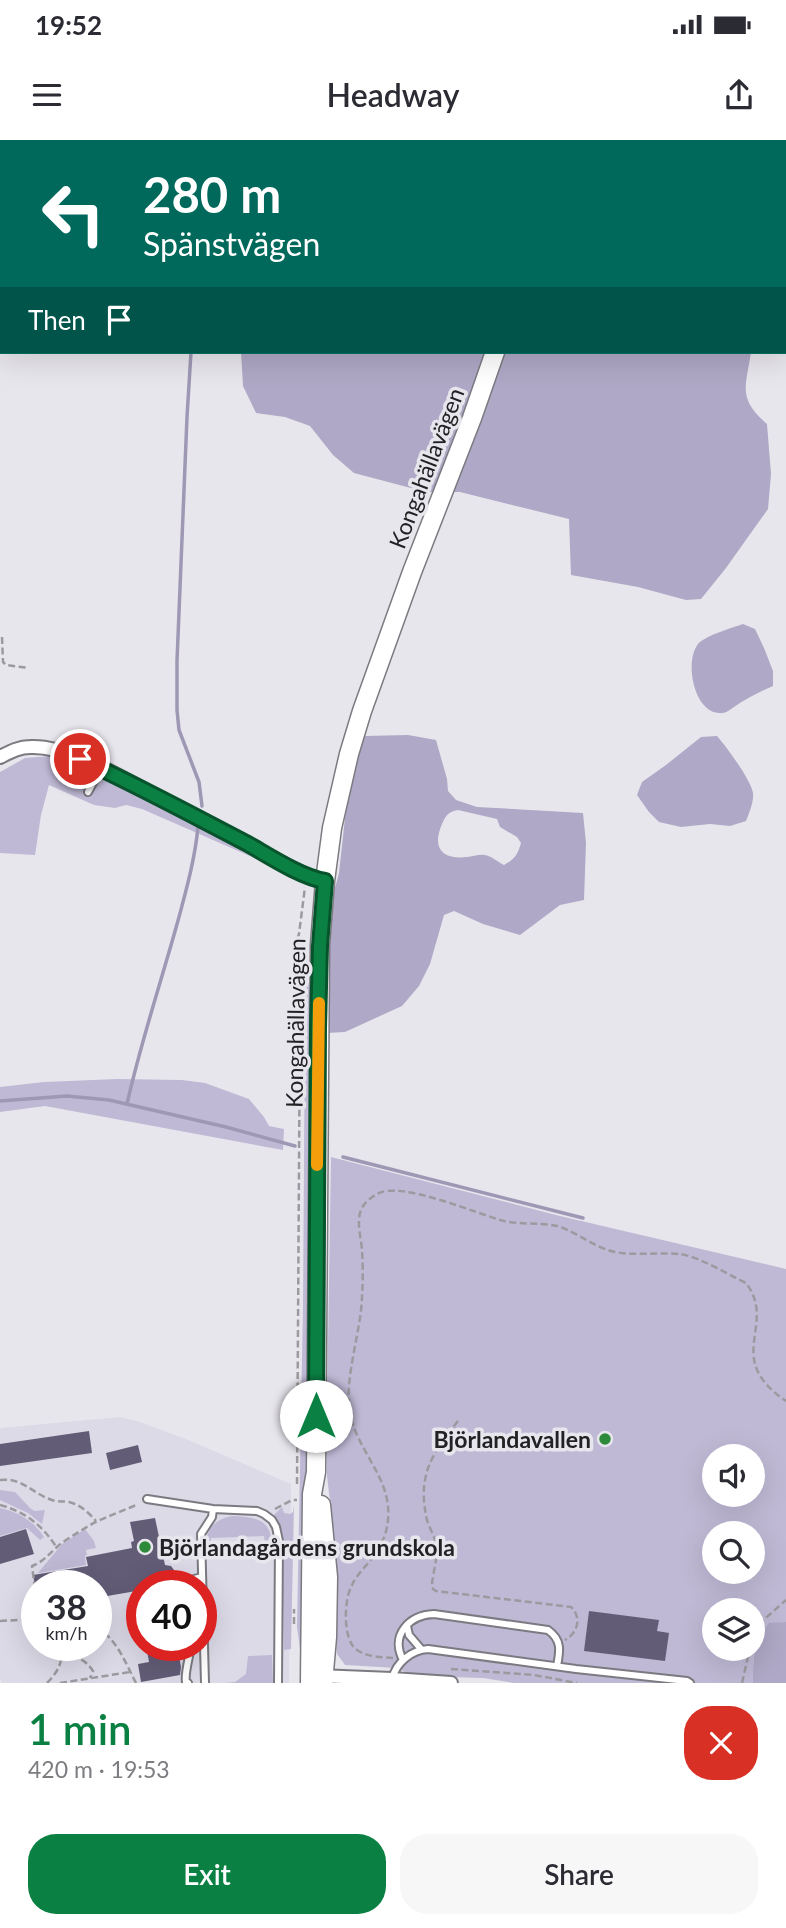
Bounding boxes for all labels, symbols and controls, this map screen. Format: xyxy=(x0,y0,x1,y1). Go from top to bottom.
text: 19:52 xyxy=(35,9,102,41)
text: Headway xyxy=(327,75,459,114)
icon: menu xyxy=(28,76,66,114)
icon: share xyxy=(720,76,758,114)
text: 280 m xyxy=(143,165,281,223)
icon: left xyxy=(28,168,119,259)
text: Spänstvägen xyxy=(143,224,320,263)
icon: arrive xyxy=(100,301,138,339)
text: Then xyxy=(28,304,86,336)
street label: Kongahällavägen xyxy=(383,384,469,552)
pin xyxy=(50,729,110,789)
icon: arrive xyxy=(61,740,99,778)
street label: Kongahällavägen xyxy=(280,938,310,1108)
position arrow xyxy=(279,1379,353,1453)
place label: Björlandavallen xyxy=(433,1425,591,1453)
marker: Björlandavallen xyxy=(597,1431,613,1447)
map controls xyxy=(702,1444,765,1661)
button: sound xyxy=(702,1444,765,1507)
button: search xyxy=(702,1521,765,1584)
place label: Björlandagårdens grundskola xyxy=(159,1533,455,1561)
marker: Björlandagårdens grundskola xyxy=(137,1539,153,1555)
speed limit sign: 40 xyxy=(126,1570,217,1661)
text: 38 xyxy=(46,1585,87,1627)
button: layers xyxy=(702,1598,765,1661)
text: km/h xyxy=(45,1622,88,1644)
text: 1 min xyxy=(28,1704,132,1754)
button: close xyxy=(684,1706,758,1780)
text: 420 m · 19:53 xyxy=(28,1755,170,1783)
button: Exit xyxy=(28,1834,386,1914)
button: Share xyxy=(400,1834,758,1914)

